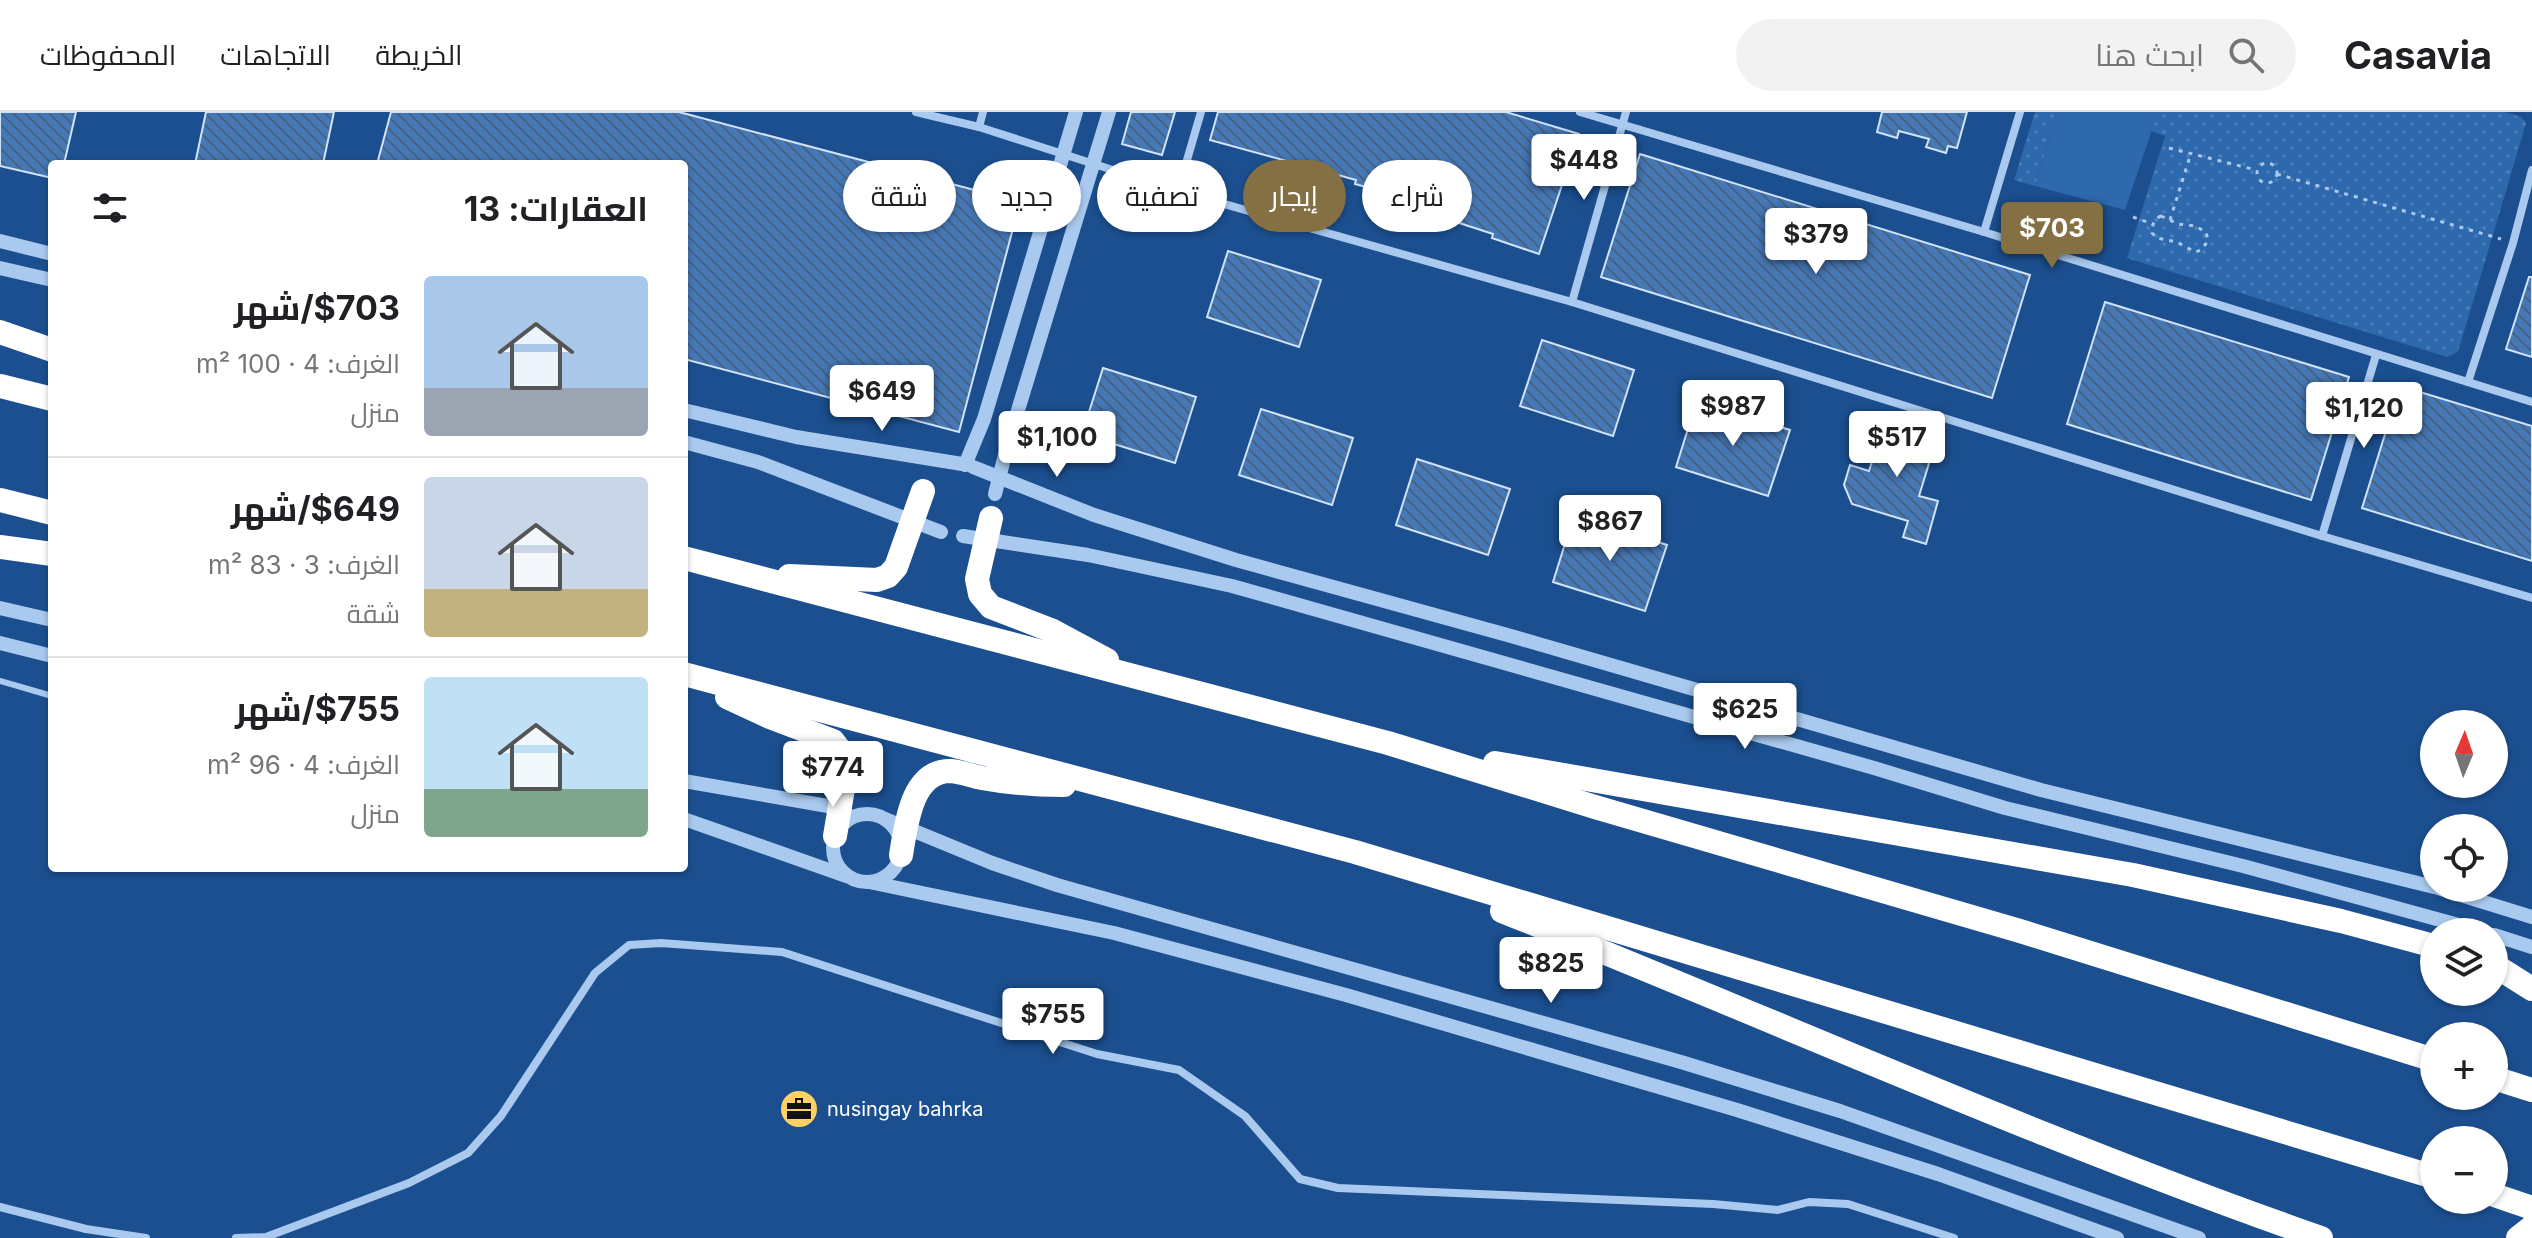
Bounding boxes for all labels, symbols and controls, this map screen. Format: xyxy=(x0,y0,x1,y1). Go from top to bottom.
search box xyxy=(1736,19,2296,91)
text: Casavia xyxy=(2344,32,2492,78)
icon: search xyxy=(2224,33,2268,77)
text: ابحث هنا xyxy=(2095,37,2204,73)
text: المحفوظات xyxy=(40,38,176,72)
text: الاتجاهات xyxy=(220,38,331,72)
text: الخريطة xyxy=(375,38,463,72)
pin: $448 xyxy=(1537,134,1631,202)
text: $448 xyxy=(1549,144,1619,175)
chip: شقة xyxy=(843,160,956,232)
chip: جديد xyxy=(972,160,1081,232)
chip: تصفية xyxy=(1097,160,1227,232)
chip: إيجار xyxy=(1243,160,1346,232)
chip: شراء xyxy=(1362,160,1472,232)
icon: filters xyxy=(88,186,132,230)
text: العقارات: 13 xyxy=(464,188,648,229)
pin: $703 xyxy=(2005,202,2099,270)
pin: $379 xyxy=(1769,208,1863,276)
text: $703 xyxy=(2019,212,2085,243)
text: $379 xyxy=(1783,218,1849,249)
text: $703/شهر xyxy=(234,287,400,328)
icon: home xyxy=(488,308,584,404)
text: الغرف: 4 · 100 m² xyxy=(196,348,400,379)
pin: $649 xyxy=(835,365,929,433)
text: $649 xyxy=(848,375,916,406)
pin: $987 xyxy=(1686,380,1780,448)
pin: $1,120 xyxy=(2299,382,2429,450)
text: $987 xyxy=(1700,390,1766,421)
text: $1,120 xyxy=(2324,392,2404,423)
text: منزل xyxy=(351,397,400,428)
pin: $1,100 xyxy=(992,411,1122,479)
pin: $517 xyxy=(1850,411,1944,479)
text: $1,100 xyxy=(1017,421,1097,452)
text: $517 xyxy=(1867,421,1927,452)
text: $649/شهر xyxy=(231,488,400,529)
pin: $867 xyxy=(1563,495,1657,563)
text: $867 xyxy=(1577,505,1643,536)
icon: home xyxy=(488,509,584,605)
text: الغرف: 3 · 83 m² xyxy=(208,549,400,580)
text: شقة xyxy=(347,598,400,629)
pin: $625 xyxy=(1698,683,1792,751)
text: $755/شهر xyxy=(235,688,400,729)
text: $625 xyxy=(1712,693,1778,724)
icon: home xyxy=(488,709,584,805)
north arrow xyxy=(2420,710,2508,798)
map controls xyxy=(2420,710,2508,1214)
pin: $774 xyxy=(786,741,880,809)
text: الغرف: 4 · 96 m² xyxy=(207,749,400,780)
text: $774 xyxy=(801,751,865,782)
text: منزل xyxy=(351,798,400,829)
button: locate xyxy=(2420,814,2508,902)
button: layers xyxy=(2420,918,2508,1006)
pin: $825 xyxy=(1504,937,1598,1005)
text: $825 xyxy=(1518,947,1584,978)
pin: $755 xyxy=(1006,988,1100,1056)
text: $755 xyxy=(1020,998,1086,1029)
button: + xyxy=(2420,1022,2508,1110)
office icon: nusingay bahrka xyxy=(778,1088,820,1130)
place label: nusingay bahrka xyxy=(827,1097,983,1121)
button: − xyxy=(2420,1126,2508,1214)

